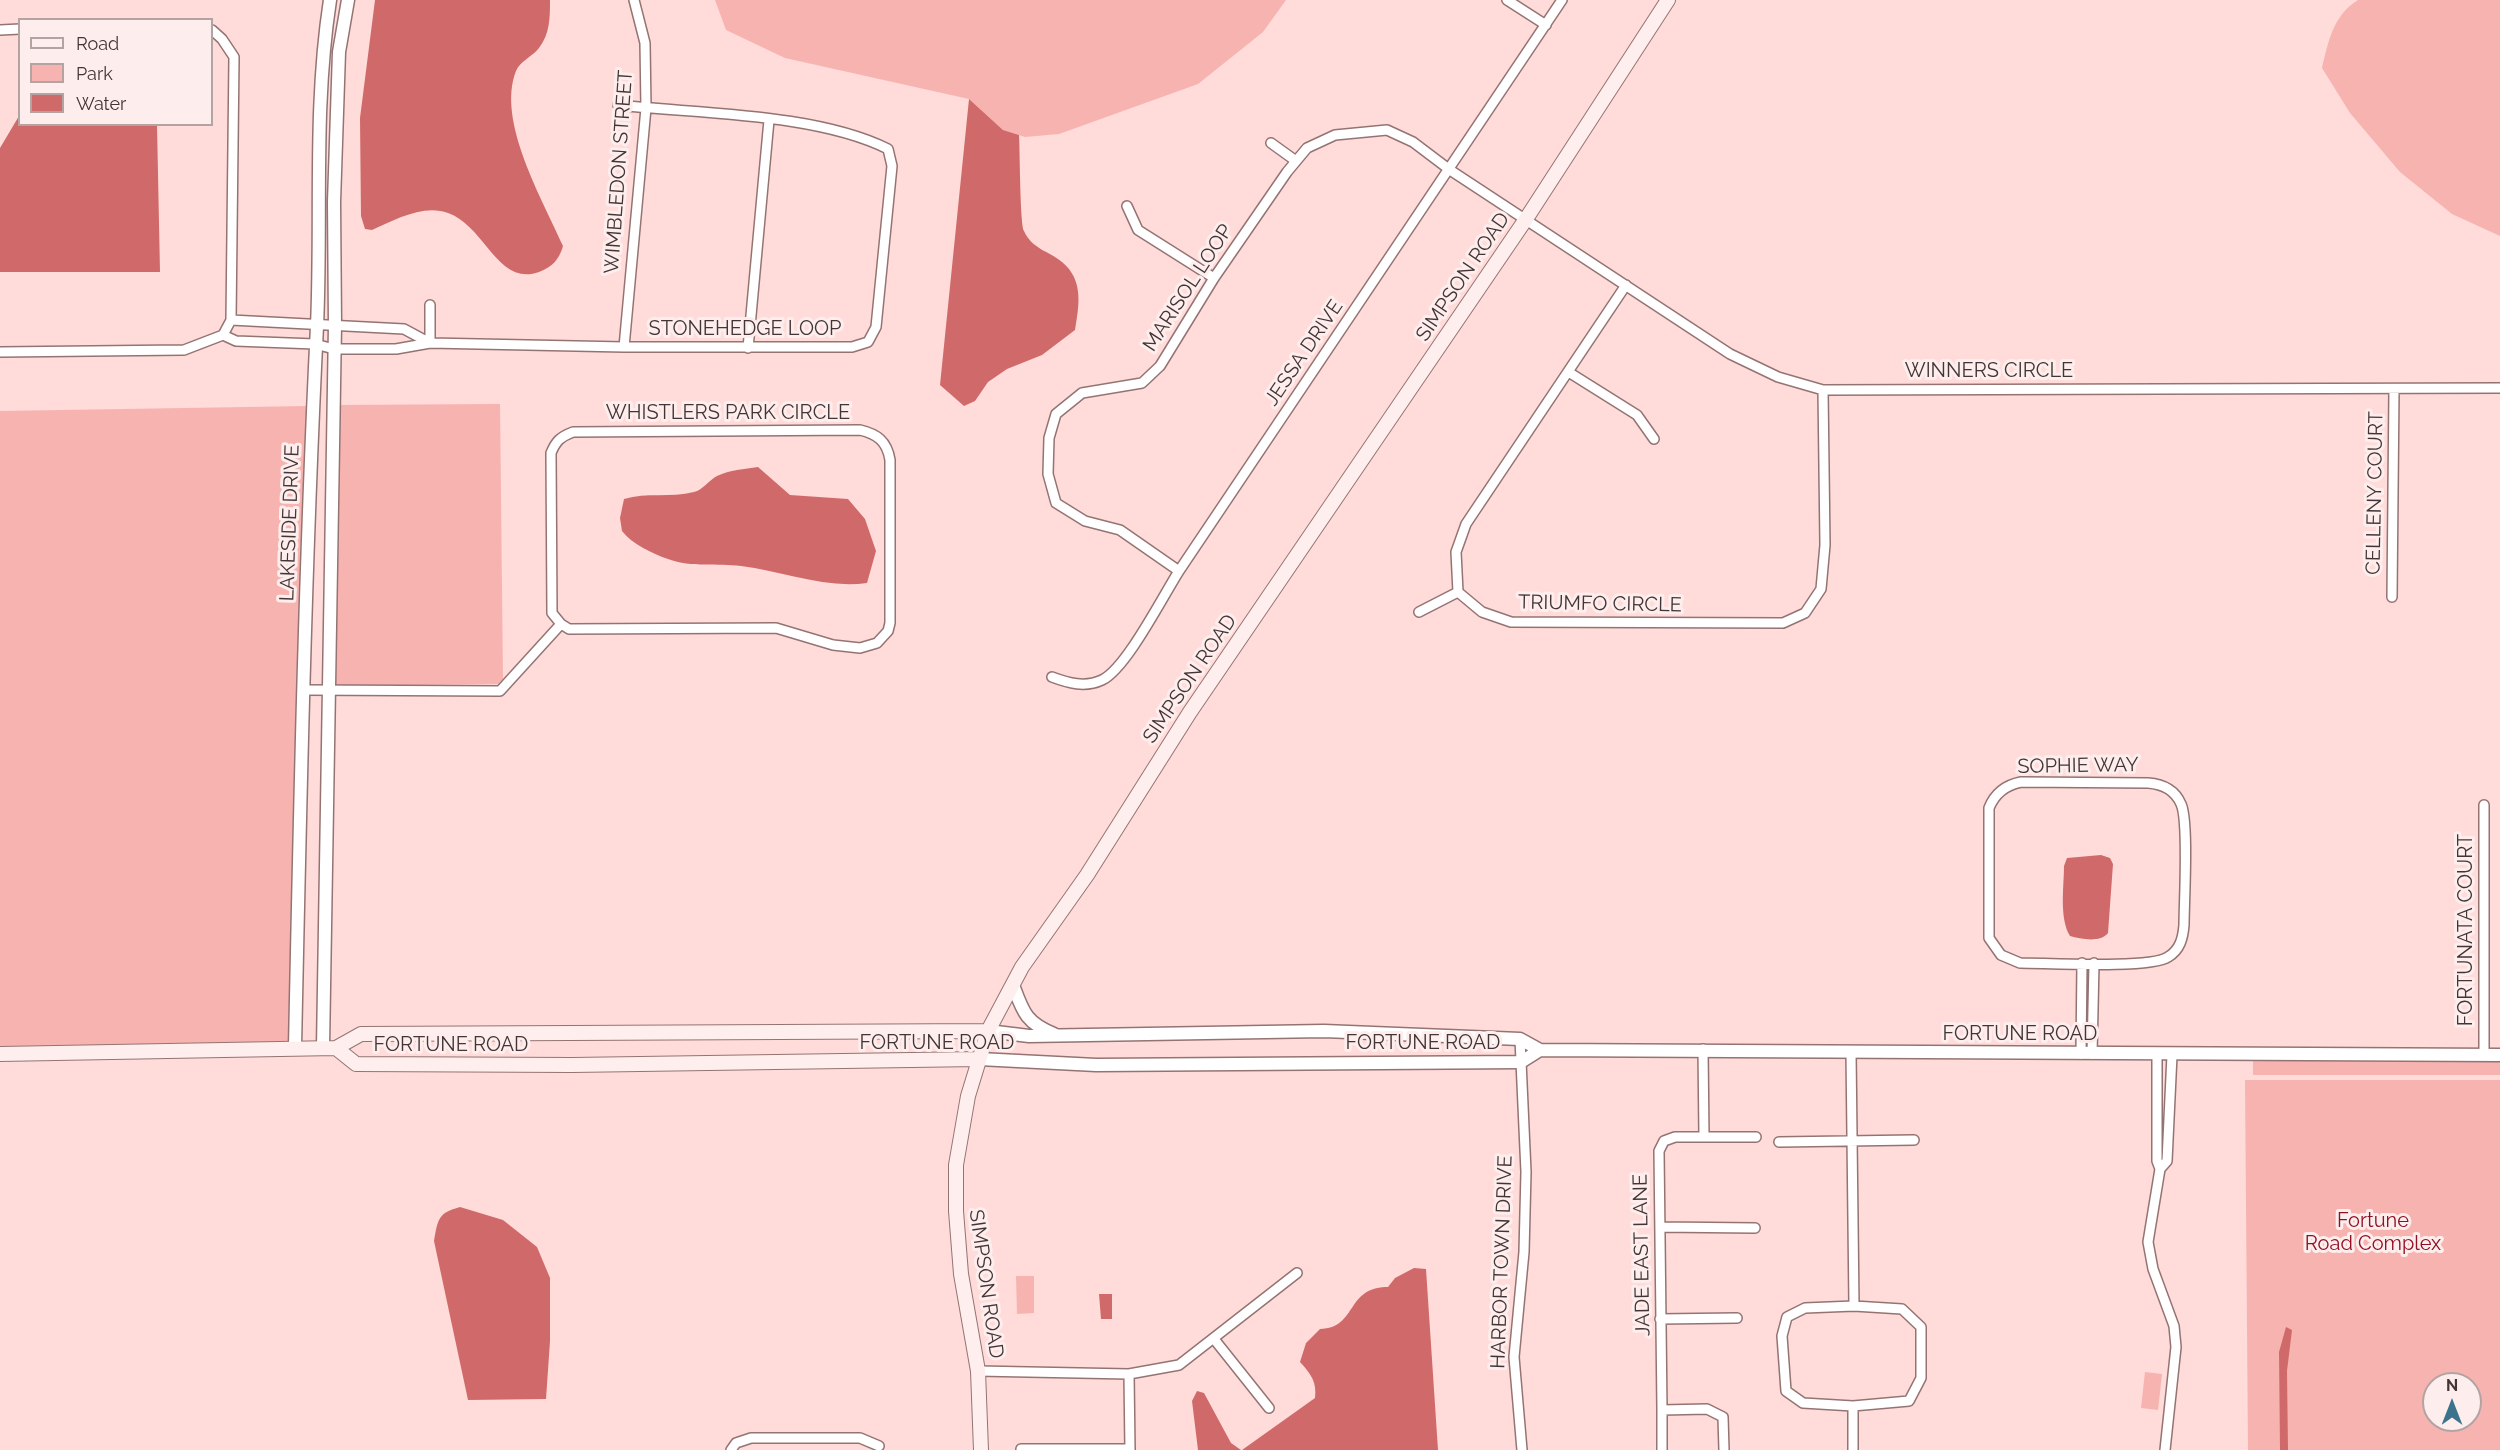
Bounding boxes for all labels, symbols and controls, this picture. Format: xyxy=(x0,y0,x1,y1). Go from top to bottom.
legend xyxy=(18,18,213,126)
text: Road xyxy=(76,33,119,54)
text: Park xyxy=(76,63,113,84)
street label: WIMBLEDON STREET xyxy=(600,69,638,275)
text: Water xyxy=(76,93,126,114)
street label: SIMPSON ROAD xyxy=(1411,208,1515,346)
street label: MARISOL LOOP xyxy=(1138,220,1238,356)
street label: JESSA DRIVE xyxy=(1260,296,1348,410)
street label: STONEHEDGE LOOP xyxy=(649,317,841,341)
street label: WINNERS CIRCLE xyxy=(1905,359,2073,383)
street label: WHISTLERS PARK CIRCLE xyxy=(606,401,850,425)
street label: CELLENY COURT xyxy=(2362,411,2388,575)
street label: LAKESIDE DRIVE xyxy=(275,444,305,602)
street label: TRIUMFO CIRCLE xyxy=(1518,591,1682,617)
street label: SIMPSON ROAD xyxy=(1138,610,1242,748)
street label: SOPHIE WAY xyxy=(2017,753,2139,779)
street label: FORTUNATA COURT xyxy=(2454,834,2478,1026)
street label: FORTUNE ROAD xyxy=(1943,1022,2097,1046)
street label: FORTUNE ROAD xyxy=(860,1031,1014,1055)
street label: FORTUNE ROAD xyxy=(1346,1031,1500,1055)
street label: FORTUNE ROAD xyxy=(374,1033,528,1057)
street label: HARBOR TOWN DRIVE xyxy=(1486,1155,1518,1369)
street label: JADE EAST LANE xyxy=(1629,1174,1655,1336)
street label: SIMPSON ROAD xyxy=(964,1208,1008,1360)
park label: Fortune Road Complex xyxy=(2305,1209,2441,1256)
north arrow xyxy=(2422,1372,2482,1432)
text: N xyxy=(2446,1376,2458,1395)

